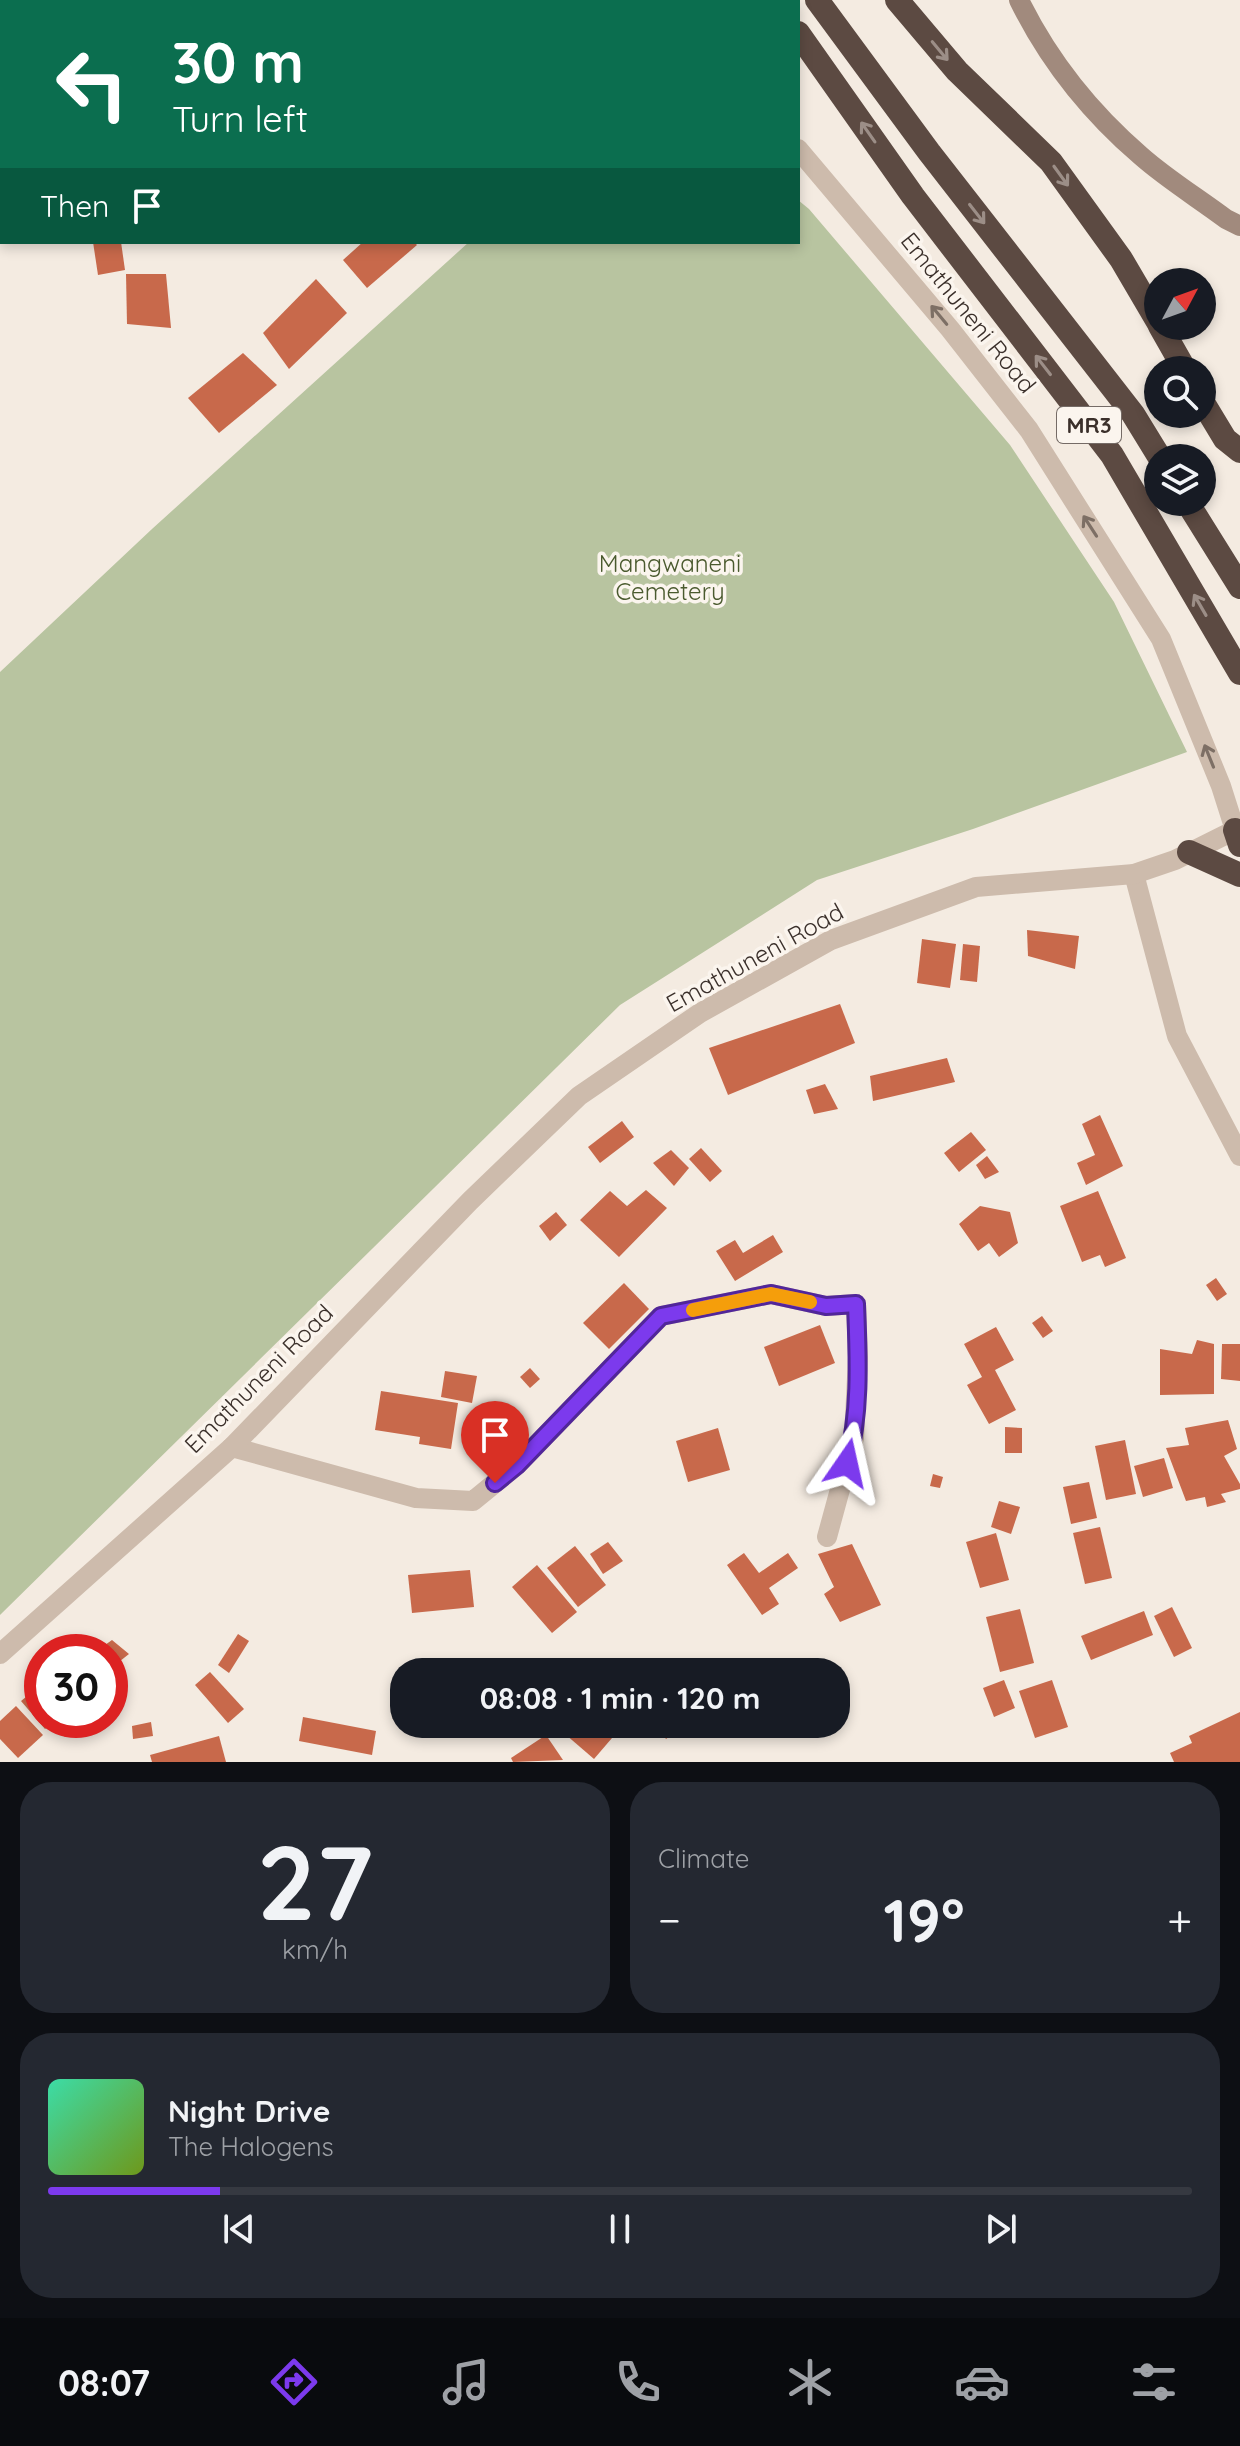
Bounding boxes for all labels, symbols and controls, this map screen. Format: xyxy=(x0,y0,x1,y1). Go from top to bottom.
text: 30 m xyxy=(172,27,304,97)
icon: left xyxy=(40,32,144,136)
one-way arrow xyxy=(931,41,949,61)
text: Turn left xyxy=(172,96,308,141)
one-way arrow xyxy=(860,122,876,144)
one-way arrow xyxy=(1053,164,1069,186)
icon: arrive xyxy=(125,184,169,228)
text: Then xyxy=(40,187,109,225)
one-way arrow xyxy=(968,203,986,224)
street label: Emathuneni Road xyxy=(895,226,1043,399)
north arrow xyxy=(1144,268,1216,340)
map controls xyxy=(1144,268,1216,516)
one-way arrow xyxy=(930,305,948,326)
one-way arrow xyxy=(1034,355,1051,376)
button: search xyxy=(1144,356,1216,428)
road number: MR3 xyxy=(1057,407,1121,443)
button: layers xyxy=(1144,444,1216,516)
one-way arrow xyxy=(1081,515,1097,538)
park label: Mangwaneni Cemetery xyxy=(599,548,741,606)
one-way arrow xyxy=(1192,594,1208,617)
one-way arrow xyxy=(1200,744,1215,769)
street label: Emathuneni Road xyxy=(661,896,848,1018)
street label: Emathuneni Road xyxy=(178,1298,339,1459)
pin xyxy=(461,1401,529,1483)
icon: arrive xyxy=(473,1413,517,1457)
position arrow xyxy=(805,1421,889,1505)
speed limit sign: 30 xyxy=(24,1634,128,1738)
text: 08:08 · 1 min · 120 m xyxy=(480,1679,760,1717)
text: 27 xyxy=(257,1816,373,1946)
text: Climate xyxy=(658,1842,749,1875)
text: 19° xyxy=(884,1882,965,1957)
text: − xyxy=(658,1892,681,1947)
text: + xyxy=(1167,1892,1192,1947)
text: km/h xyxy=(282,1933,348,1966)
text: Night Drive xyxy=(168,2092,330,2130)
text: The Halogens xyxy=(168,2130,334,2163)
icon: previous xyxy=(217,2207,261,2251)
icon: pause xyxy=(598,2207,642,2251)
icon: next xyxy=(979,2207,1023,2251)
icon: directions xyxy=(266,2354,322,2410)
icon: music xyxy=(438,2354,494,2410)
icon: phone xyxy=(610,2354,666,2410)
icon: climate xyxy=(782,2354,838,2410)
icon: car xyxy=(954,2354,1010,2410)
icon: filters xyxy=(1126,2354,1182,2410)
text: 08:07 xyxy=(58,2360,150,2405)

